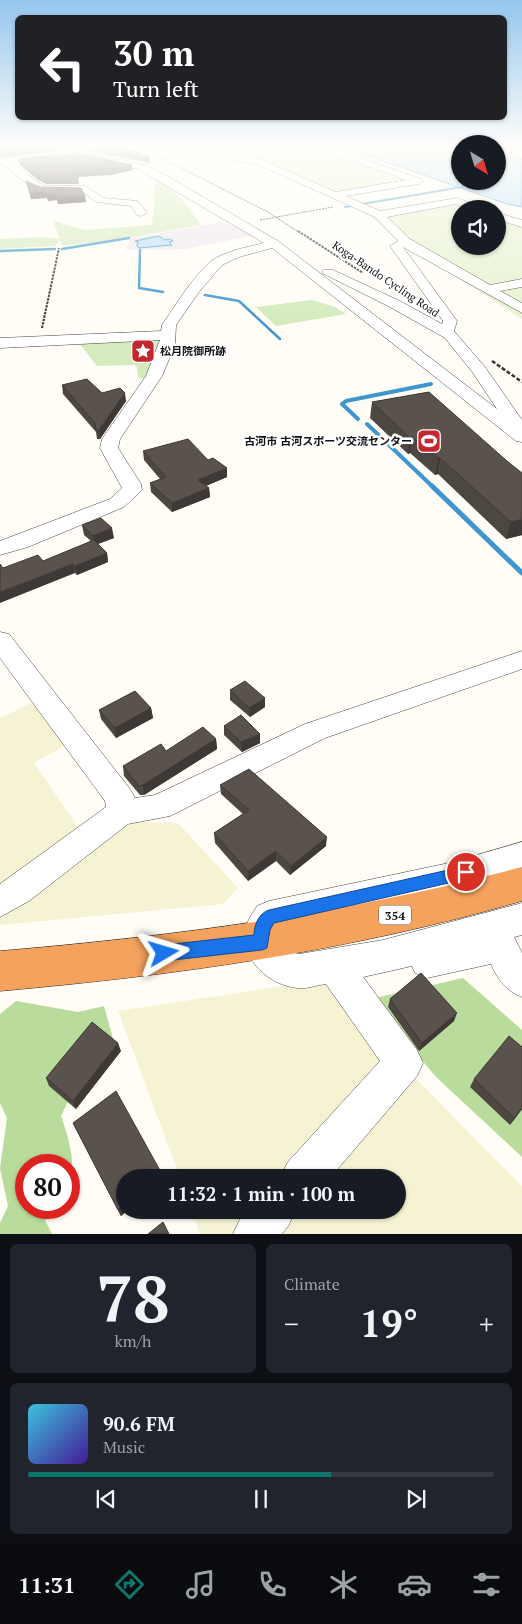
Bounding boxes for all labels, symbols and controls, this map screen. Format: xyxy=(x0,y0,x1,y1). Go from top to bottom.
text: 30 m xyxy=(113,30,194,76)
icon: left xyxy=(30,35,95,100)
text: Turn left xyxy=(113,74,199,103)
north arrow xyxy=(451,135,506,190)
map controls xyxy=(451,135,506,255)
button: sound xyxy=(451,200,506,255)
street label: Koga-Bando Cycling Road xyxy=(330,238,442,320)
place icon: 松月院御所跡 xyxy=(130,338,156,364)
place label: 松月院御所跡 xyxy=(160,344,226,358)
sports icon: 古河市 古河スポーツ交流センター xyxy=(416,428,442,454)
place label: 古河市 古河スポーツ交流センター xyxy=(244,434,412,448)
pin xyxy=(445,851,487,893)
icon: arrive xyxy=(452,858,480,886)
road number: 354 xyxy=(379,906,411,924)
position arrow xyxy=(137,926,189,978)
speed limit sign: 80 xyxy=(15,1154,80,1219)
text: 11:32 · 1 min · 100 m xyxy=(167,1181,355,1206)
text: 78 xyxy=(96,1254,170,1341)
text: Climate xyxy=(284,1273,340,1295)
text: 19° xyxy=(360,1298,418,1348)
text: − xyxy=(284,1305,299,1342)
text: + xyxy=(479,1305,494,1342)
text: km/h xyxy=(115,1330,151,1352)
text: 90.6 FM xyxy=(103,1411,175,1436)
text: Music xyxy=(103,1436,145,1458)
icon: previous xyxy=(92,1485,120,1513)
icon: pause xyxy=(247,1485,275,1513)
icon: next xyxy=(402,1485,430,1513)
icon: directions xyxy=(112,1567,147,1602)
icon: music xyxy=(183,1567,218,1602)
icon: phone xyxy=(255,1567,290,1602)
icon: climate xyxy=(326,1567,361,1602)
icon: car xyxy=(397,1567,432,1602)
icon: filters xyxy=(469,1567,504,1602)
text: 11:31 xyxy=(18,1570,75,1599)

